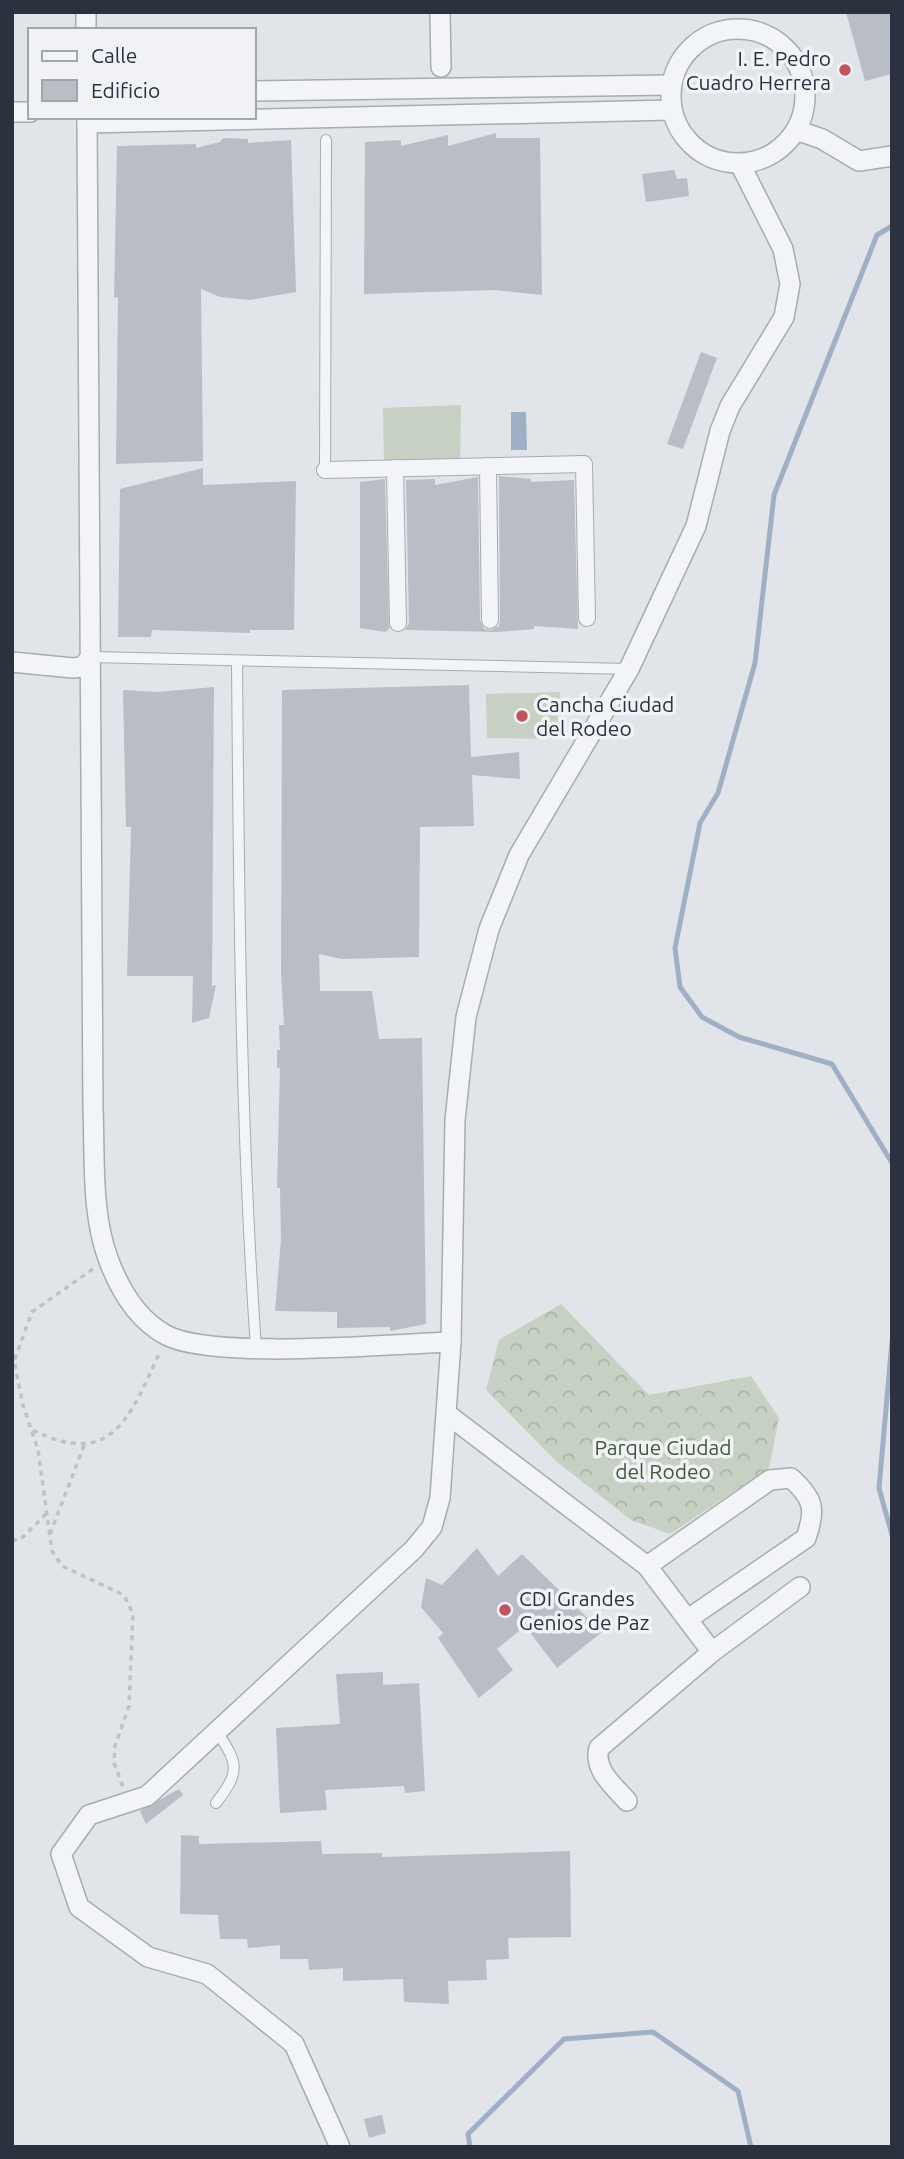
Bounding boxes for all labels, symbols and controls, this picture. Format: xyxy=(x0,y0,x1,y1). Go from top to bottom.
legend xyxy=(28,28,256,119)
text: Calle xyxy=(91,43,137,67)
place label: I. E. Pedro Cuadro Herrera xyxy=(686,46,831,94)
marker: I. E. Pedro Cuadro Herrera xyxy=(837,62,853,78)
text: Edificio xyxy=(91,78,160,102)
place label: Cancha Ciudad del Rodeo xyxy=(536,692,674,740)
marker: Cancha Ciudad del Rodeo xyxy=(514,708,530,724)
park label: Parque Ciudad del Rodeo xyxy=(594,1435,732,1483)
place label: CDI Grandes Genios de Paz xyxy=(519,1586,649,1634)
marker: CDI Grandes Genios de Paz xyxy=(497,1602,513,1618)

